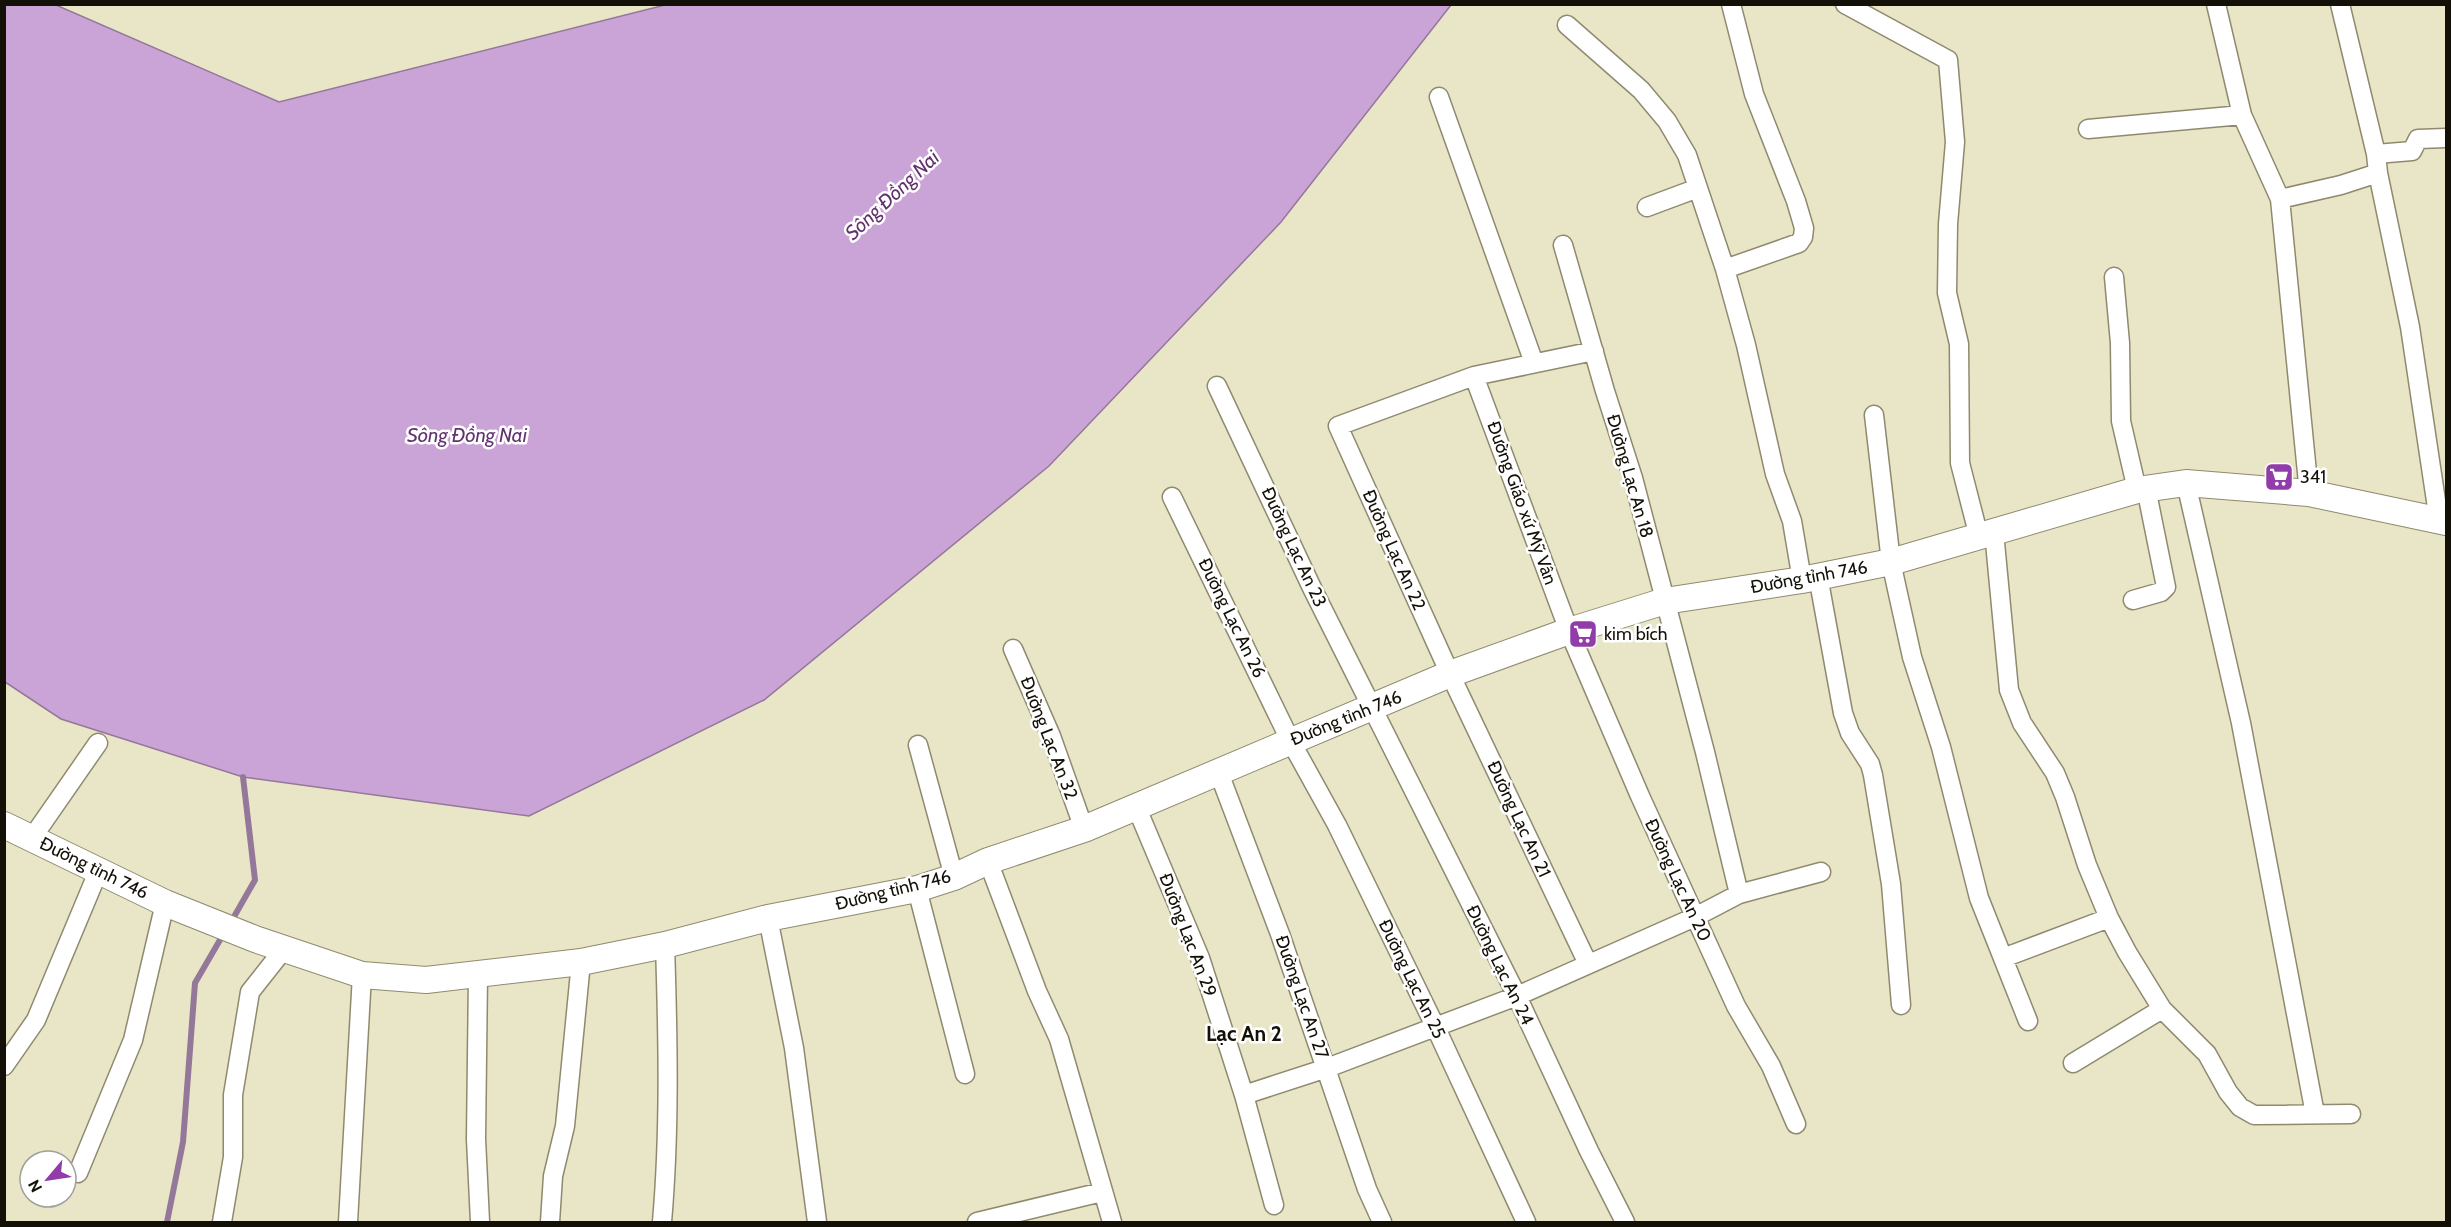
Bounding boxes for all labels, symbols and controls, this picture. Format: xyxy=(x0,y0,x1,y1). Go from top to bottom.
water label: Sông Đồng Nai xyxy=(840,145,945,245)
street label: Đường Lạc An 18 xyxy=(1602,412,1658,540)
street label: Đường Giáo xứ Mỹ Vân xyxy=(1482,418,1562,588)
water label: Sông Đồng Nai xyxy=(407,423,528,447)
supermarket icon: 341 xyxy=(2263,461,2295,493)
place label: 341 xyxy=(2300,466,2326,488)
street label: Đường Lạc An 23 xyxy=(1257,484,1331,610)
street label: Đường Lạc An 22 xyxy=(1358,486,1430,614)
street label: Đường Lạc An 26 xyxy=(1194,555,1270,681)
street label: Đường tỉnh 746 xyxy=(1749,556,1869,598)
supermarket icon: kim bích xyxy=(1567,618,1599,650)
place label: kim bích xyxy=(1604,623,1667,645)
street label: Đường Lạc An 32 xyxy=(1015,673,1083,803)
street label: Đường tỉnh 746 xyxy=(1287,686,1405,750)
street label: Đường Lạc An 21 xyxy=(1482,757,1556,881)
street label: Đường Lạc An 20 xyxy=(1640,815,1716,945)
street label: Đường tỉnh 746 xyxy=(36,832,152,904)
street label: Đường tỉnh 746 xyxy=(833,865,953,915)
street label: Đường Lạc An 29 xyxy=(1154,870,1222,1000)
street label: Đường Lạc An 24 xyxy=(1462,902,1538,1028)
street label: Đường Lạc An 25 xyxy=(1374,916,1450,1042)
street label: Đường Lạc An 27 xyxy=(1271,932,1333,1062)
district label: Lạc An 2 xyxy=(1206,1021,1282,1046)
north arrow xyxy=(18,1149,78,1209)
text: N xyxy=(24,1176,46,1196)

